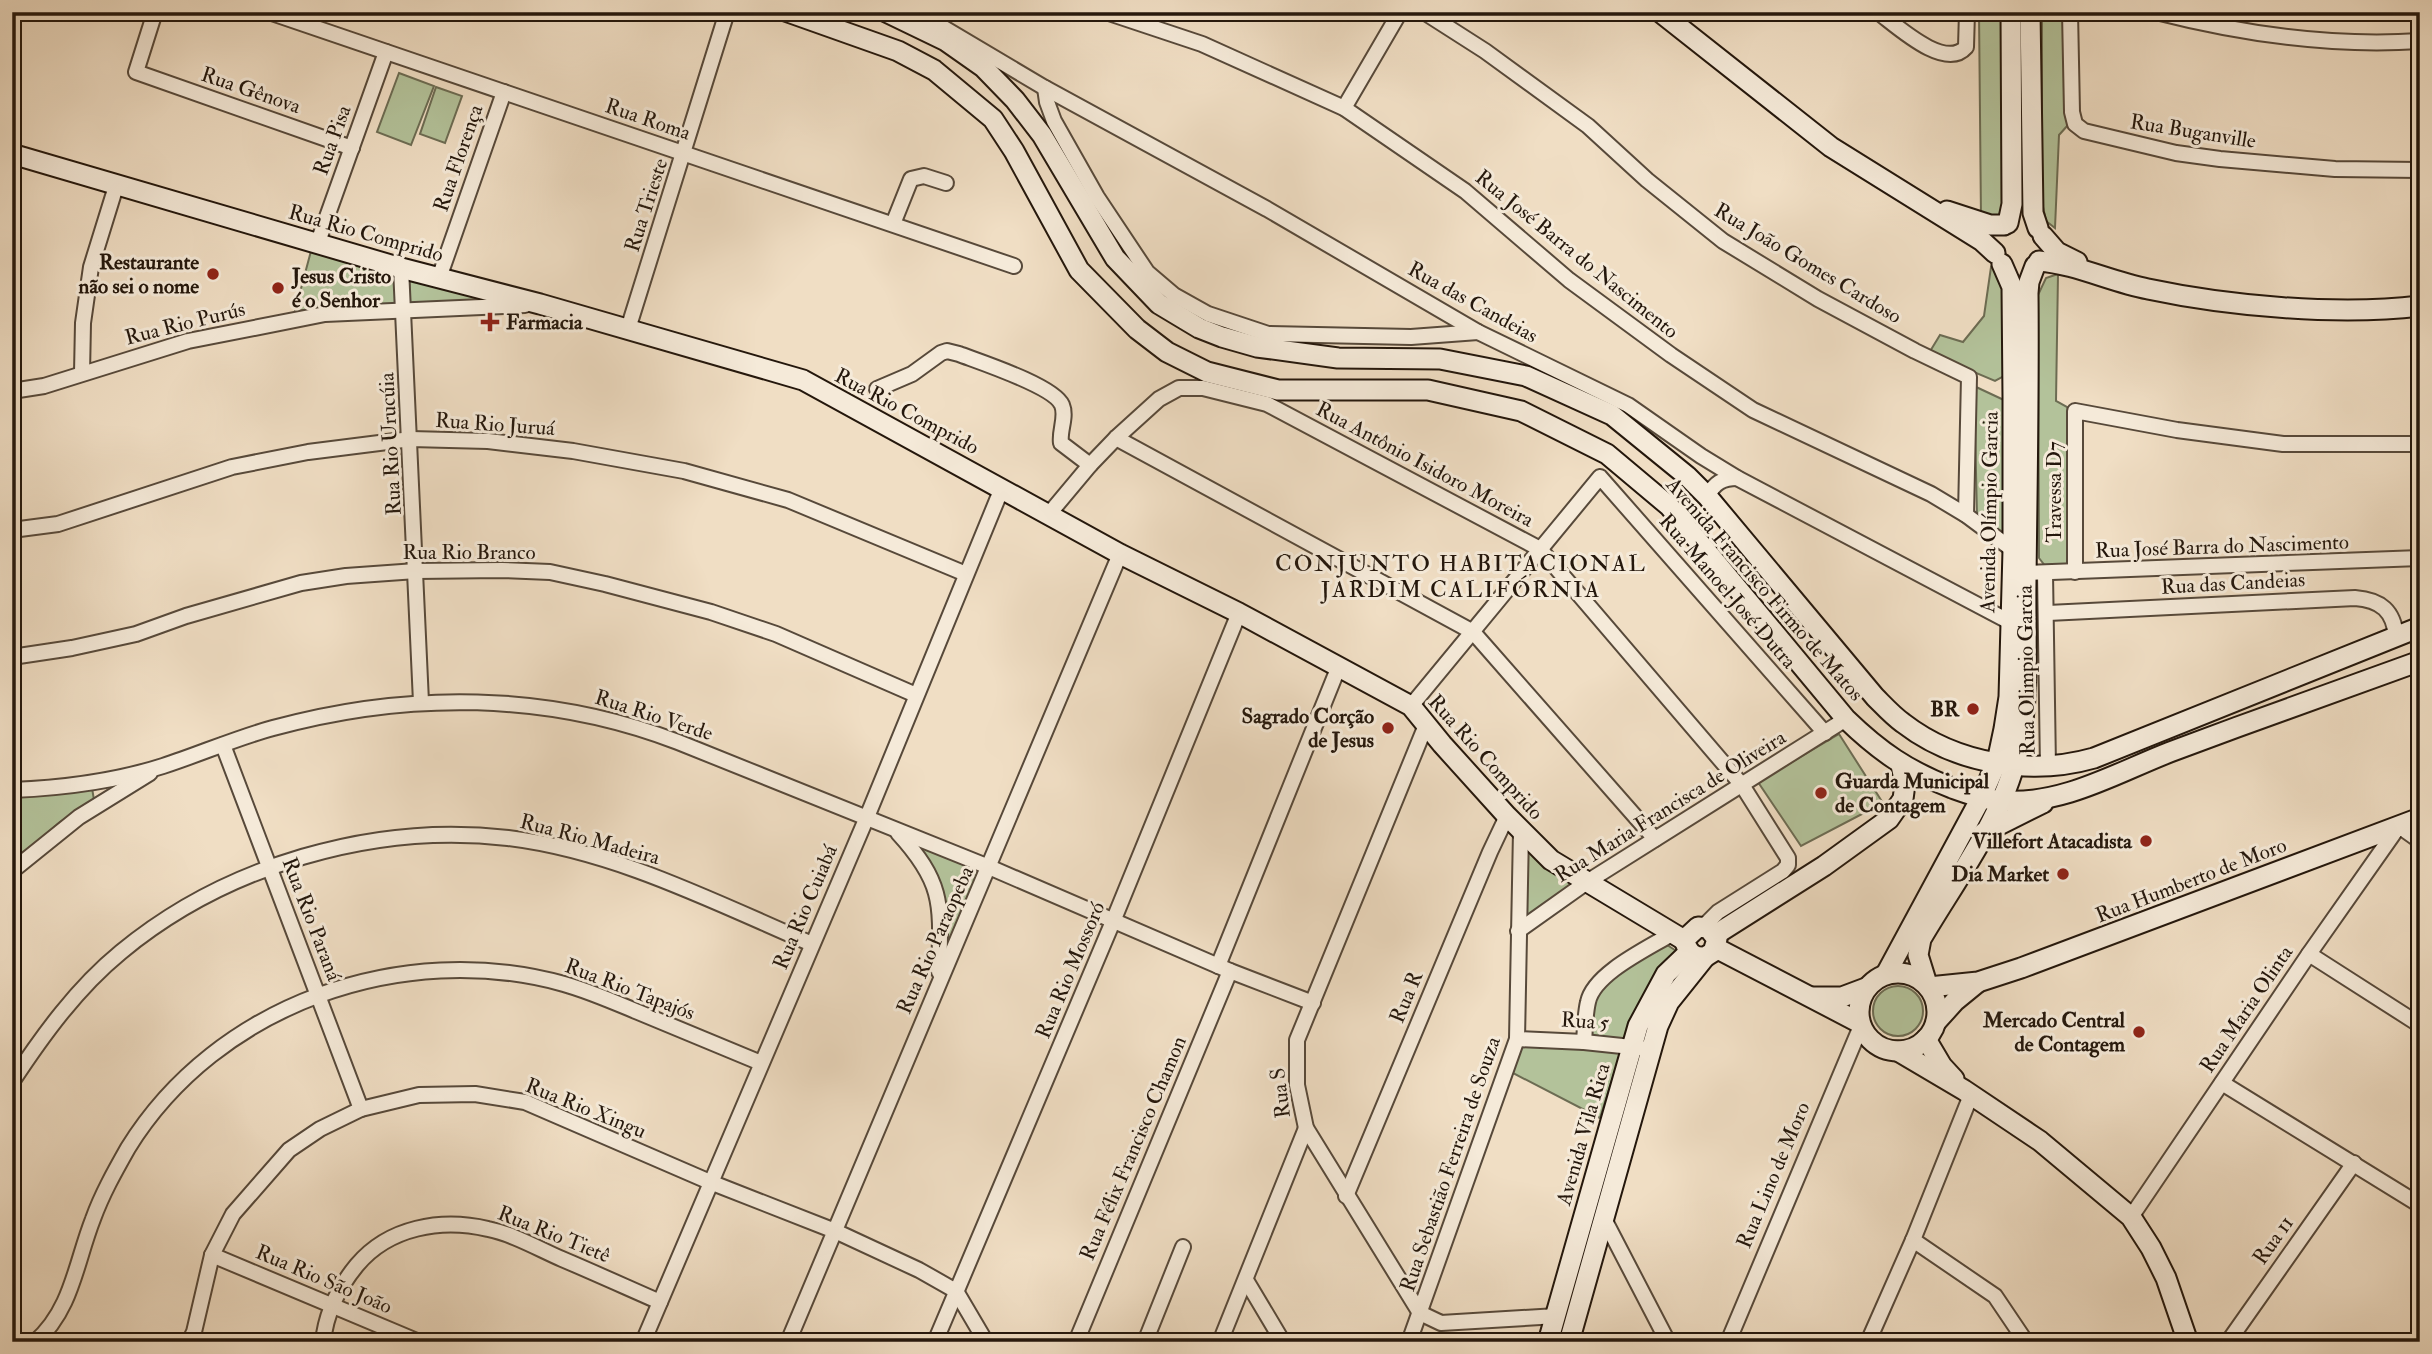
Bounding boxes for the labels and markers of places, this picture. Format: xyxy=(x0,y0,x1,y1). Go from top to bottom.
place label: Restaurante não sei o nome xyxy=(78,249,199,300)
place label: Jesus Cristo é o Senhor xyxy=(291,263,391,314)
marker: Restaurante não sei o nome xyxy=(205,266,221,282)
marker: Jesus Cristo é o Senhor xyxy=(270,280,286,296)
place label: Farmacia xyxy=(506,309,584,336)
marker: Farmacia xyxy=(480,312,500,332)
place label: BR xyxy=(1930,696,1960,723)
marker: BR xyxy=(1965,701,1981,717)
place label: Sagrado Corção de Jesus xyxy=(1242,703,1374,754)
marker: Sagrado Corção de Jesus xyxy=(1380,720,1396,736)
place label: Guarda Municipal de Contagem xyxy=(1835,768,1990,819)
marker: Guarda Municipal de Contagem xyxy=(1813,785,1829,801)
place label: Villefort Atacadista xyxy=(1971,828,2133,855)
marker: Villefort Atacadista xyxy=(2138,833,2154,849)
place label: Dia Market xyxy=(1951,861,2049,888)
marker: Dia Market xyxy=(2055,866,2071,882)
place label: Mercado Central de Contagem xyxy=(1982,1007,2126,1058)
marker: Mercado Central de Contagem xyxy=(2131,1024,2147,1040)

